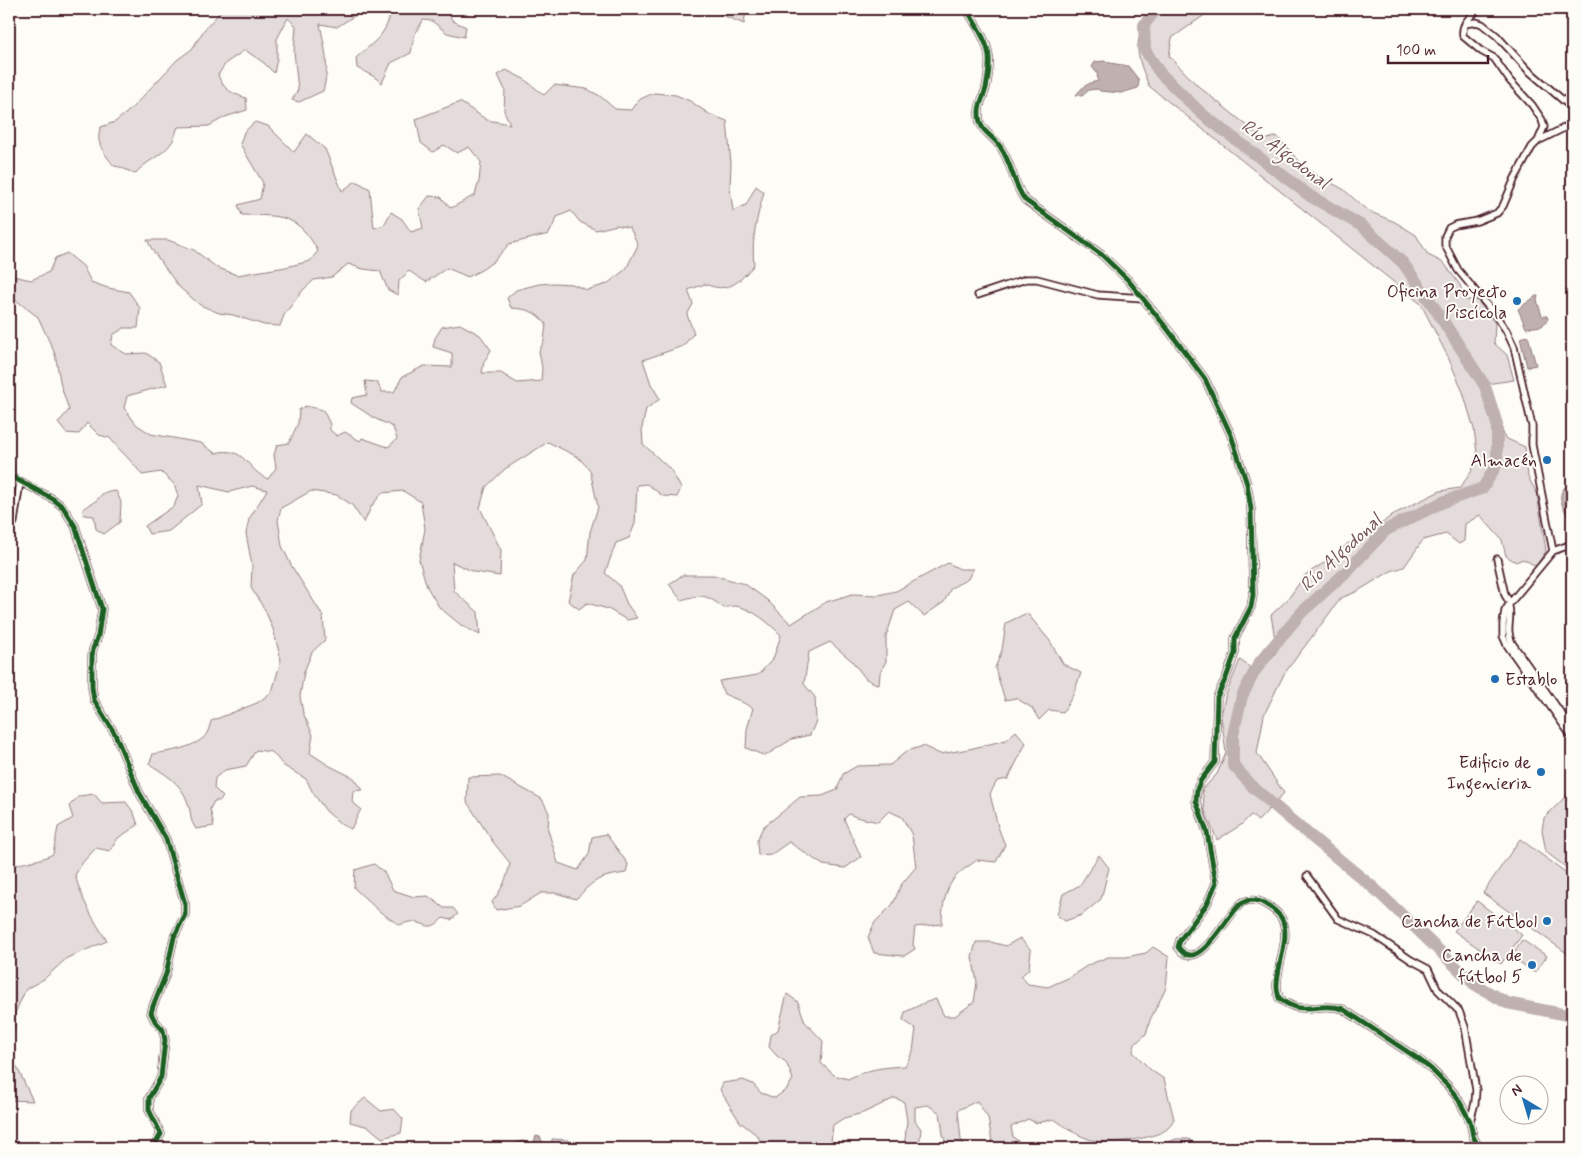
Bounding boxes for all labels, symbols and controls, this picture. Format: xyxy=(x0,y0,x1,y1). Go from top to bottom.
scale bar xyxy=(1388,32,1488,64)
text: 100 m xyxy=(1396,41,1436,61)
water label: Río Algodonal xyxy=(1235,114,1336,197)
place label: Oficina Proyecto Piscícola xyxy=(1387,280,1507,325)
marker: Oficina Proyecto Piscícola xyxy=(1511,295,1523,307)
place label: Almacén xyxy=(1471,449,1537,473)
marker: Almacén xyxy=(1541,454,1553,466)
water label: Río Algodonal xyxy=(1295,508,1390,599)
place label: Establo xyxy=(1505,668,1557,692)
marker: Establo xyxy=(1489,673,1501,685)
place label: Edificio de Ingenieria xyxy=(1447,751,1531,798)
marker: Edificio de Ingenieria xyxy=(1535,766,1547,778)
place label: Cancha de Fútbol xyxy=(1401,910,1537,934)
marker: Cancha de Fútbol xyxy=(1541,915,1553,927)
place label: Cancha de fútbol 5 xyxy=(1442,944,1522,989)
marker: Cancha de fútbol 5 xyxy=(1526,959,1538,971)
north arrow xyxy=(1498,1074,1548,1124)
text: N xyxy=(1507,1081,1526,1101)

